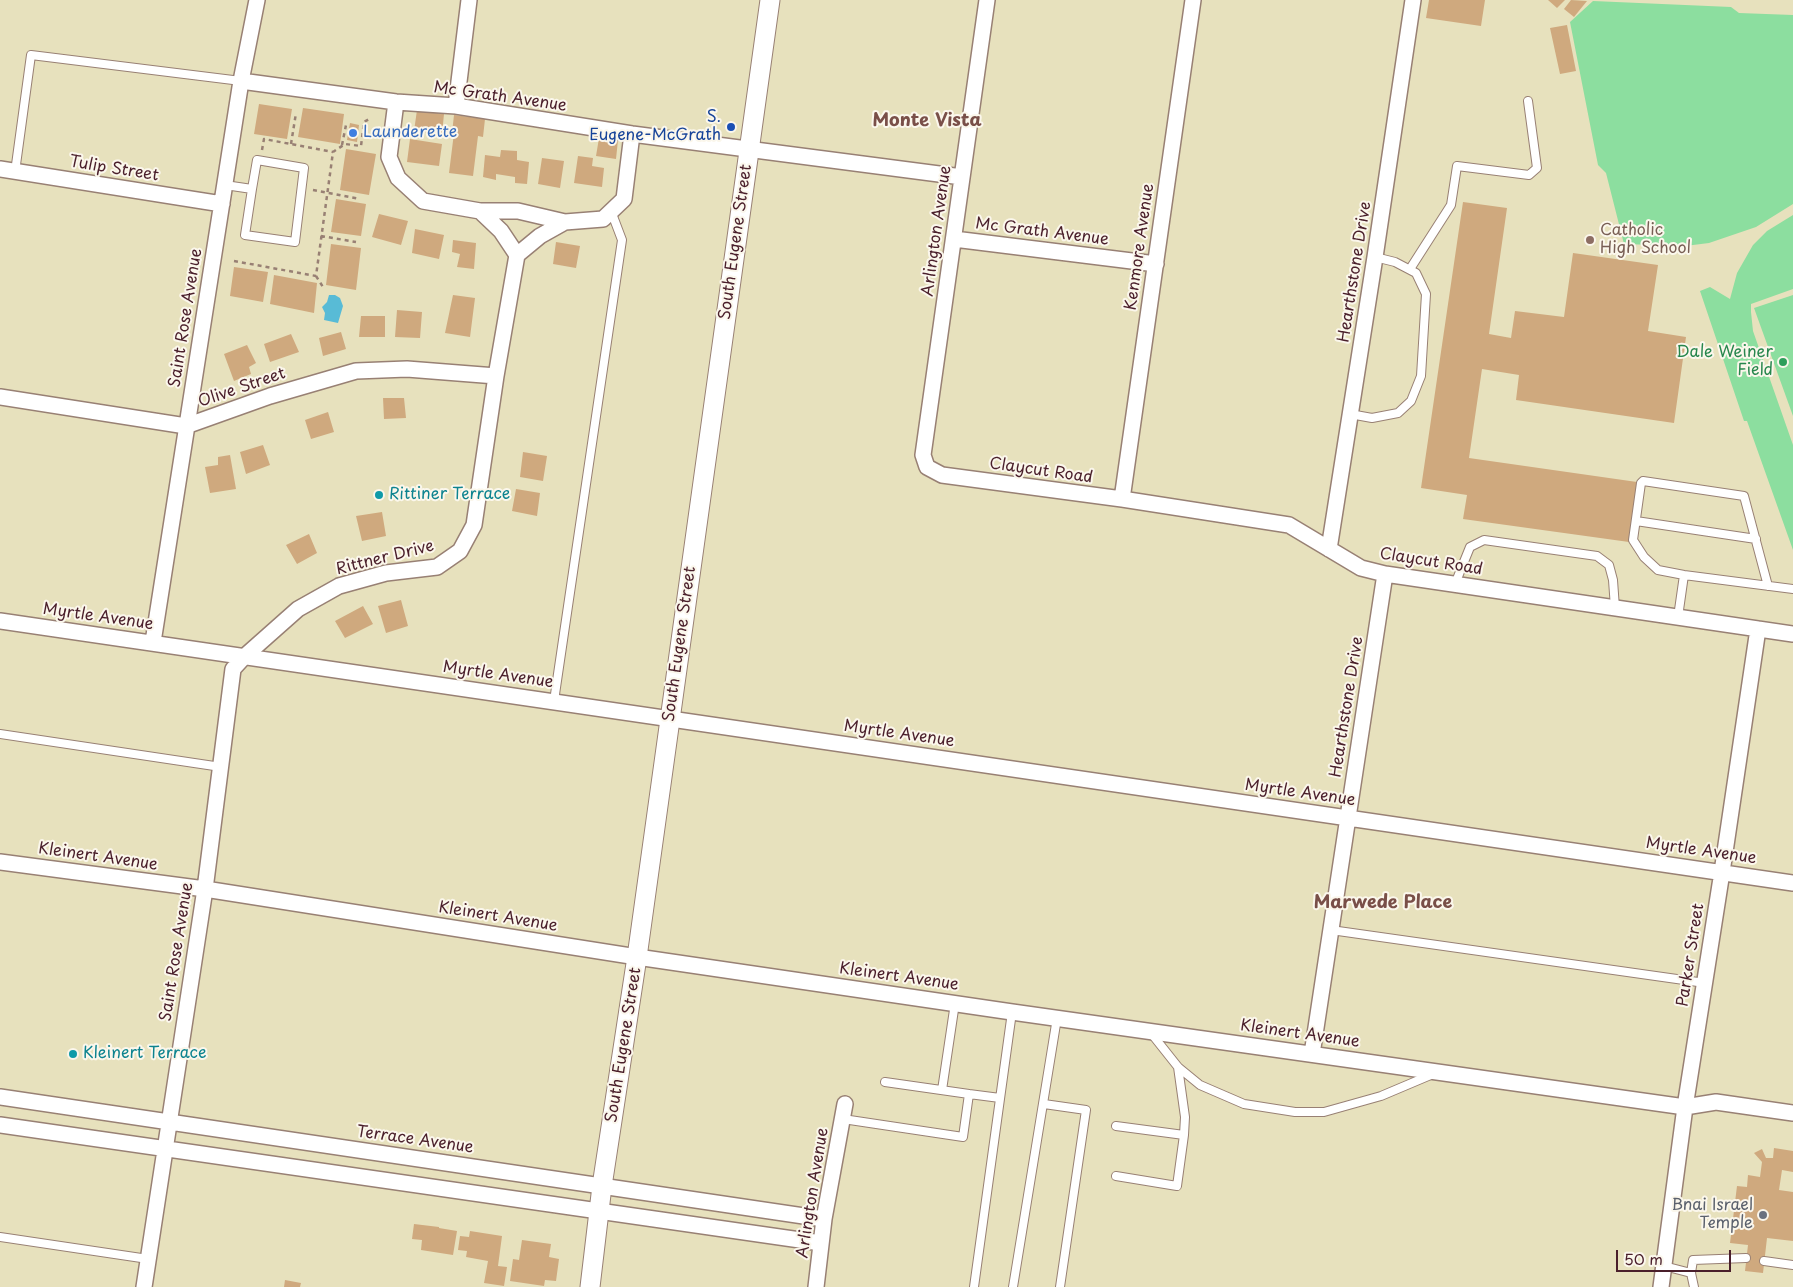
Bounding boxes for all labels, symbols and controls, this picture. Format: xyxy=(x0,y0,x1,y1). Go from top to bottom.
street label: Mc Grath Avenue xyxy=(432,78,568,116)
place label: S. Eugene-McGrath xyxy=(589,108,721,146)
district label: Monte Vista xyxy=(872,110,982,132)
marker: S. Eugene-McGrath xyxy=(725,121,737,133)
place label: Launderette xyxy=(363,123,457,143)
marker: Launderette xyxy=(347,127,359,139)
street label: Tulip Street xyxy=(68,152,160,186)
street label: South Eugene Street xyxy=(716,163,756,321)
street label: Arlington Avenue xyxy=(918,164,956,298)
street label: Kenmore Avenue xyxy=(1122,182,1158,312)
street label: Hearthstone Drive xyxy=(1334,200,1376,344)
street label: Mc Grath Avenue xyxy=(974,214,1110,250)
place label: Catholic High School xyxy=(1600,221,1691,259)
marker: Catholic High School xyxy=(1584,234,1596,246)
street label: Saint Rose Avenue xyxy=(166,247,206,389)
place label: Dale Weiner Field xyxy=(1676,343,1773,381)
marker: Dale Weiner Field xyxy=(1777,356,1789,368)
street label: Olive Street xyxy=(196,364,288,412)
street label: Claycut Road xyxy=(988,454,1094,488)
place label: Rittiner Terrace xyxy=(389,485,510,505)
marker: Rittiner Terrace xyxy=(373,489,385,501)
street label: Rittner Drive xyxy=(334,537,436,579)
street label: Claycut Road xyxy=(1378,544,1484,580)
street label: South Eugene Street xyxy=(660,565,700,723)
street label: Myrtle Avenue xyxy=(42,600,154,634)
street label: Hearthstone Drive xyxy=(1326,635,1368,779)
street label: Myrtle Avenue xyxy=(442,658,554,692)
street label: Myrtle Avenue xyxy=(843,717,955,751)
street label: Myrtle Avenue xyxy=(1244,776,1356,810)
street label: Myrtle Avenue xyxy=(1645,834,1757,868)
street label: Kleinert Avenue xyxy=(37,839,159,875)
street label: Saint Rose Avenue xyxy=(157,881,197,1023)
district label: Marwede Place xyxy=(1314,892,1452,914)
street label: Kleinert Avenue xyxy=(437,898,559,936)
street label: Parker Street xyxy=(1673,902,1709,1008)
street label: Kleinert Avenue xyxy=(838,959,960,995)
street label: South Eugene Street xyxy=(602,966,646,1124)
street label: Kleinert Avenue xyxy=(1239,1016,1361,1052)
place label: Kleinert Terrace xyxy=(83,1044,206,1064)
marker: Kleinert Terrace xyxy=(67,1048,79,1060)
street label: Terrace Avenue xyxy=(355,1122,475,1158)
street label: Arlington Avenue xyxy=(793,1126,833,1260)
place label: Bnai Israel Temple xyxy=(1671,1196,1753,1234)
marker: Bnai Israel Temple xyxy=(1757,1209,1769,1221)
scale bar xyxy=(1618,1240,1733,1272)
text: 50 m xyxy=(1624,1247,1663,1270)

